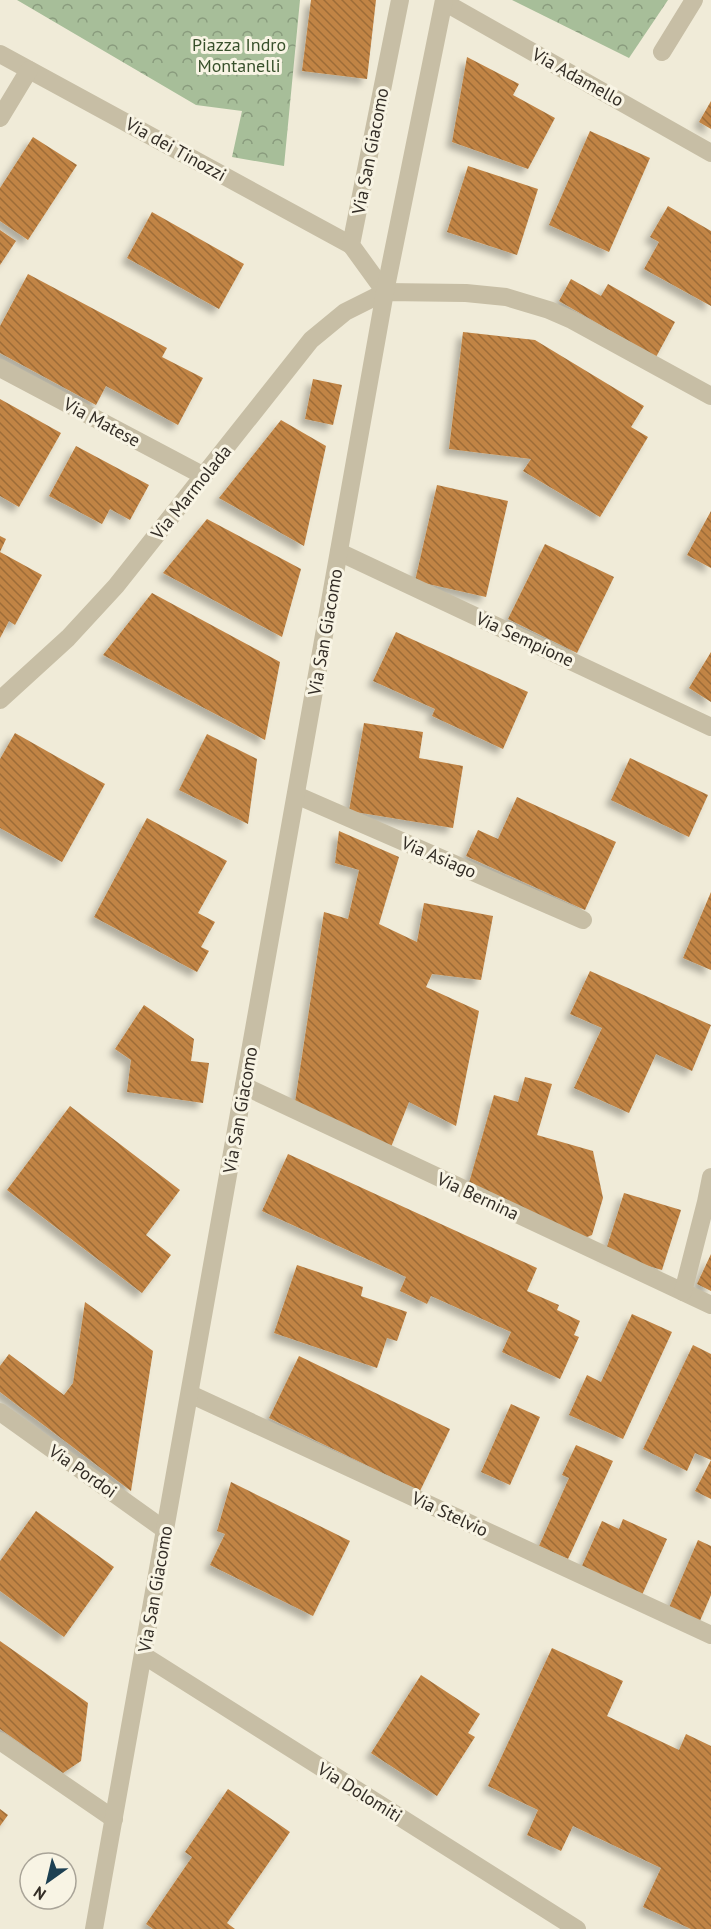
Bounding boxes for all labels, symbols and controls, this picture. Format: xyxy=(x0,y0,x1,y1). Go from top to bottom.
park label: Piazza Indro Montanelli xyxy=(192,33,286,77)
street label: Via Adamello xyxy=(527,42,628,112)
street label: Via San Giacomo xyxy=(346,86,394,217)
street label: Via dei Tinozzi xyxy=(121,111,230,186)
street label: Via Matese xyxy=(59,392,144,452)
street label: Via Marmolada xyxy=(145,440,236,545)
street label: Via San Giacomo xyxy=(302,567,347,698)
street label: Via Sempione xyxy=(472,606,578,672)
street label: Via Asiago xyxy=(397,831,480,883)
street label: Via San Giacomo xyxy=(217,1045,262,1176)
street label: Via Bernina xyxy=(432,1167,523,1225)
street label: Via Pordoi xyxy=(44,1439,122,1503)
street label: Via Stelvio xyxy=(407,1486,492,1542)
street label: Via San Giacomo xyxy=(132,1524,177,1655)
street label: Via Dolomiti xyxy=(313,1756,407,1827)
north arrow xyxy=(18,1851,78,1911)
text: N xyxy=(30,1882,50,1905)

